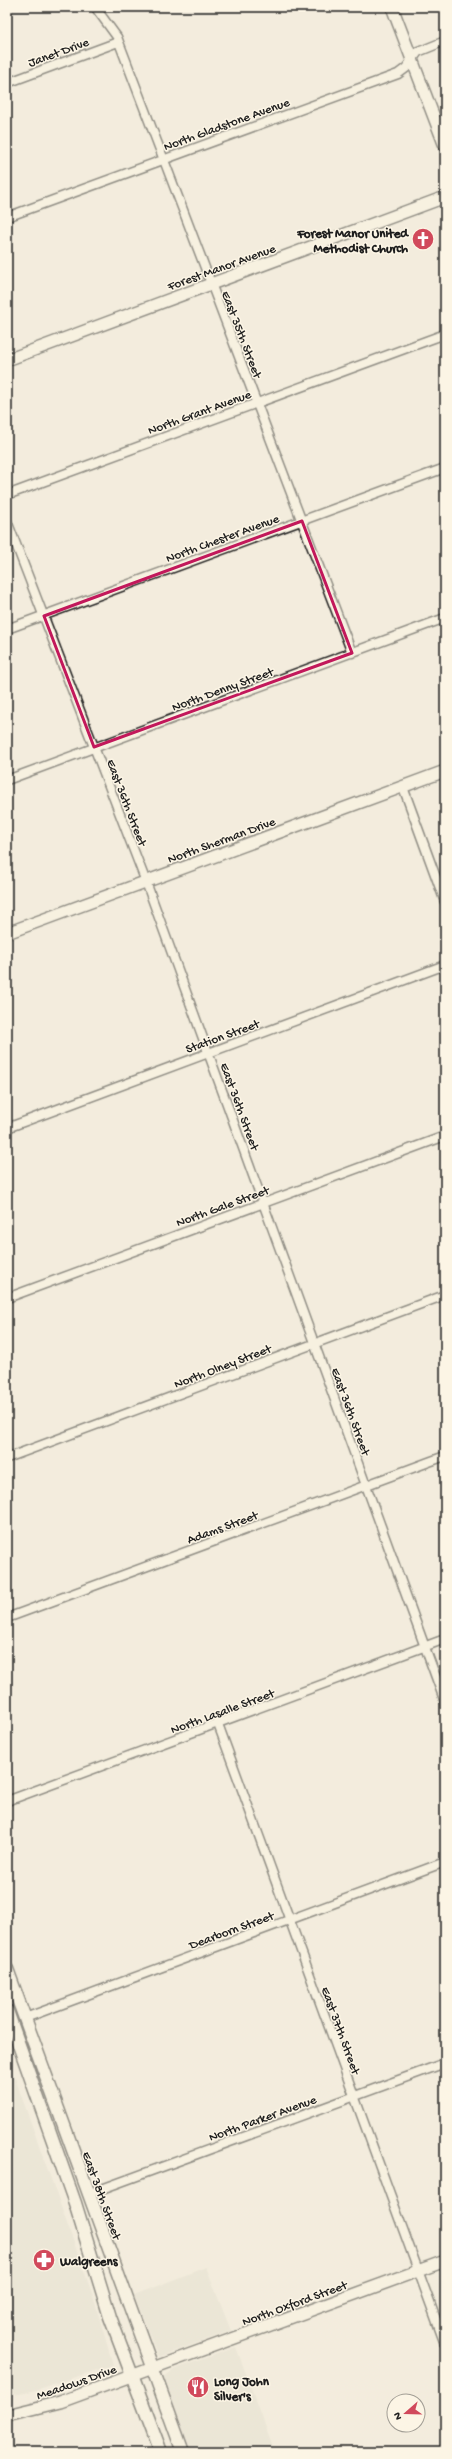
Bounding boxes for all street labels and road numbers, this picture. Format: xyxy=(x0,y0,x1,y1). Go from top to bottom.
street label: Janet Drive xyxy=(26,35,92,71)
street label: North Gladstone Avenue xyxy=(162,95,292,155)
street label: Forest Manor Avenue xyxy=(165,242,278,295)
street label: East 35th Street xyxy=(217,289,265,382)
street label: North Grant Avenue xyxy=(146,388,254,439)
street label: North Chester Avenue xyxy=(164,512,282,567)
street label: North Denny Street xyxy=(170,664,277,716)
street label: East 36th Street xyxy=(102,757,150,850)
street label: North Sherman Drive xyxy=(166,815,278,868)
street label: Station Street xyxy=(184,1016,263,1058)
street label: East 36th Street xyxy=(216,1061,262,1154)
street label: North Gale Street xyxy=(174,1183,273,1231)
street label: North Olney Street xyxy=(172,1341,275,1393)
street label: East 36th Street xyxy=(327,1366,373,1459)
street label: Adams Street xyxy=(185,1508,262,1548)
street label: North Lasalle Street xyxy=(169,1686,278,1738)
street label: Dearborn Street xyxy=(186,1908,278,1954)
street label: East 37th Street xyxy=(317,1985,363,2078)
street label: North Parker Avenue xyxy=(207,2093,319,2146)
street label: East 38th Street xyxy=(78,2150,124,2243)
street label: North Oxford Street xyxy=(240,2278,351,2330)
street label: Meadows Drive xyxy=(35,2363,119,2404)

